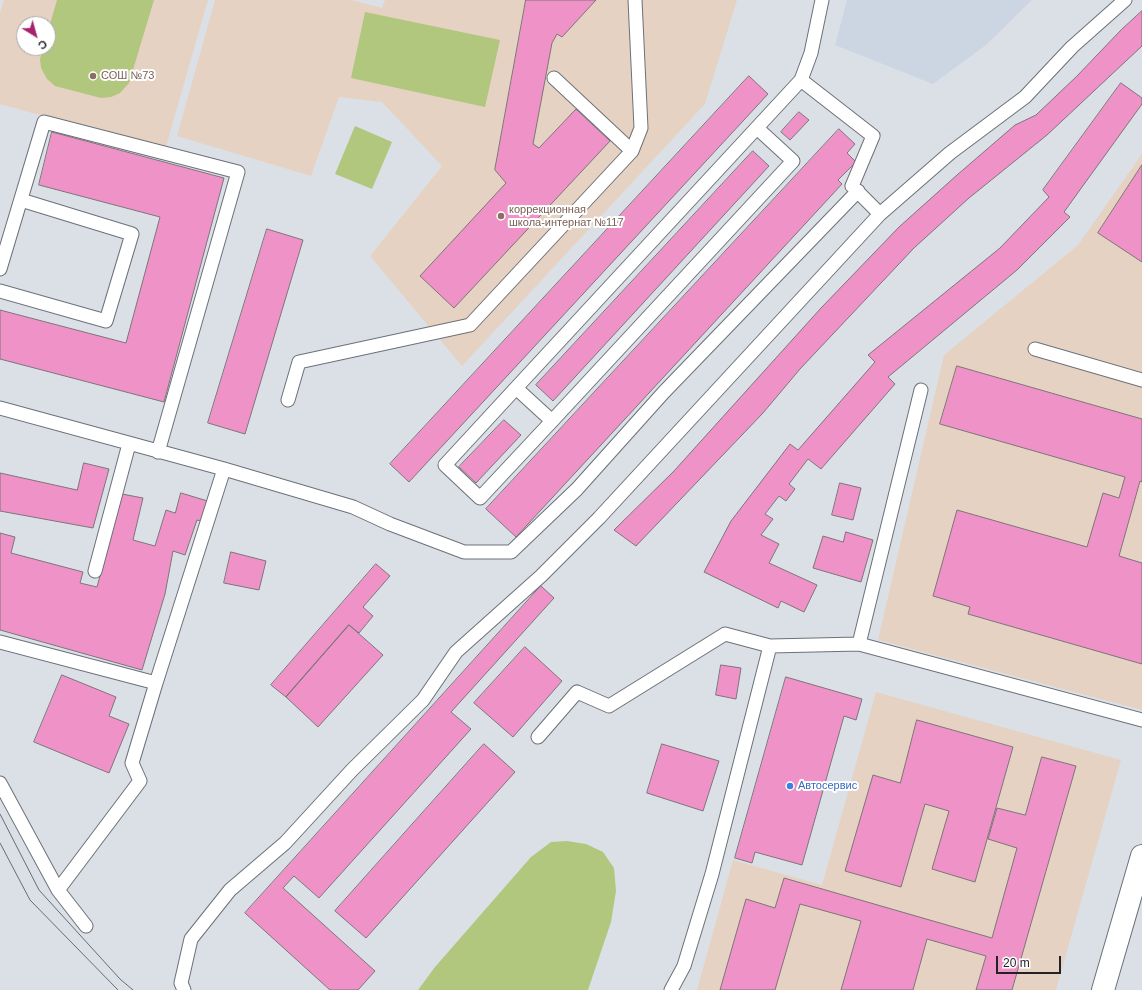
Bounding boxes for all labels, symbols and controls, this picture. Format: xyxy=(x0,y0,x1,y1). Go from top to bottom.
north arrow xyxy=(16,16,56,56)
text: С xyxy=(36,38,49,52)
place label: СОШ №73 xyxy=(101,69,154,83)
marker: СОШ №73 xyxy=(88,71,98,81)
place label: коррекционная школа-интернат №117 xyxy=(509,203,624,229)
marker: коррекционная школа-интернат №117 xyxy=(496,211,506,221)
place label: Автосервис xyxy=(798,779,857,793)
marker: Автосервис xyxy=(785,781,795,791)
scale bar xyxy=(998,948,1063,974)
text: 20 m xyxy=(1003,956,1030,970)

